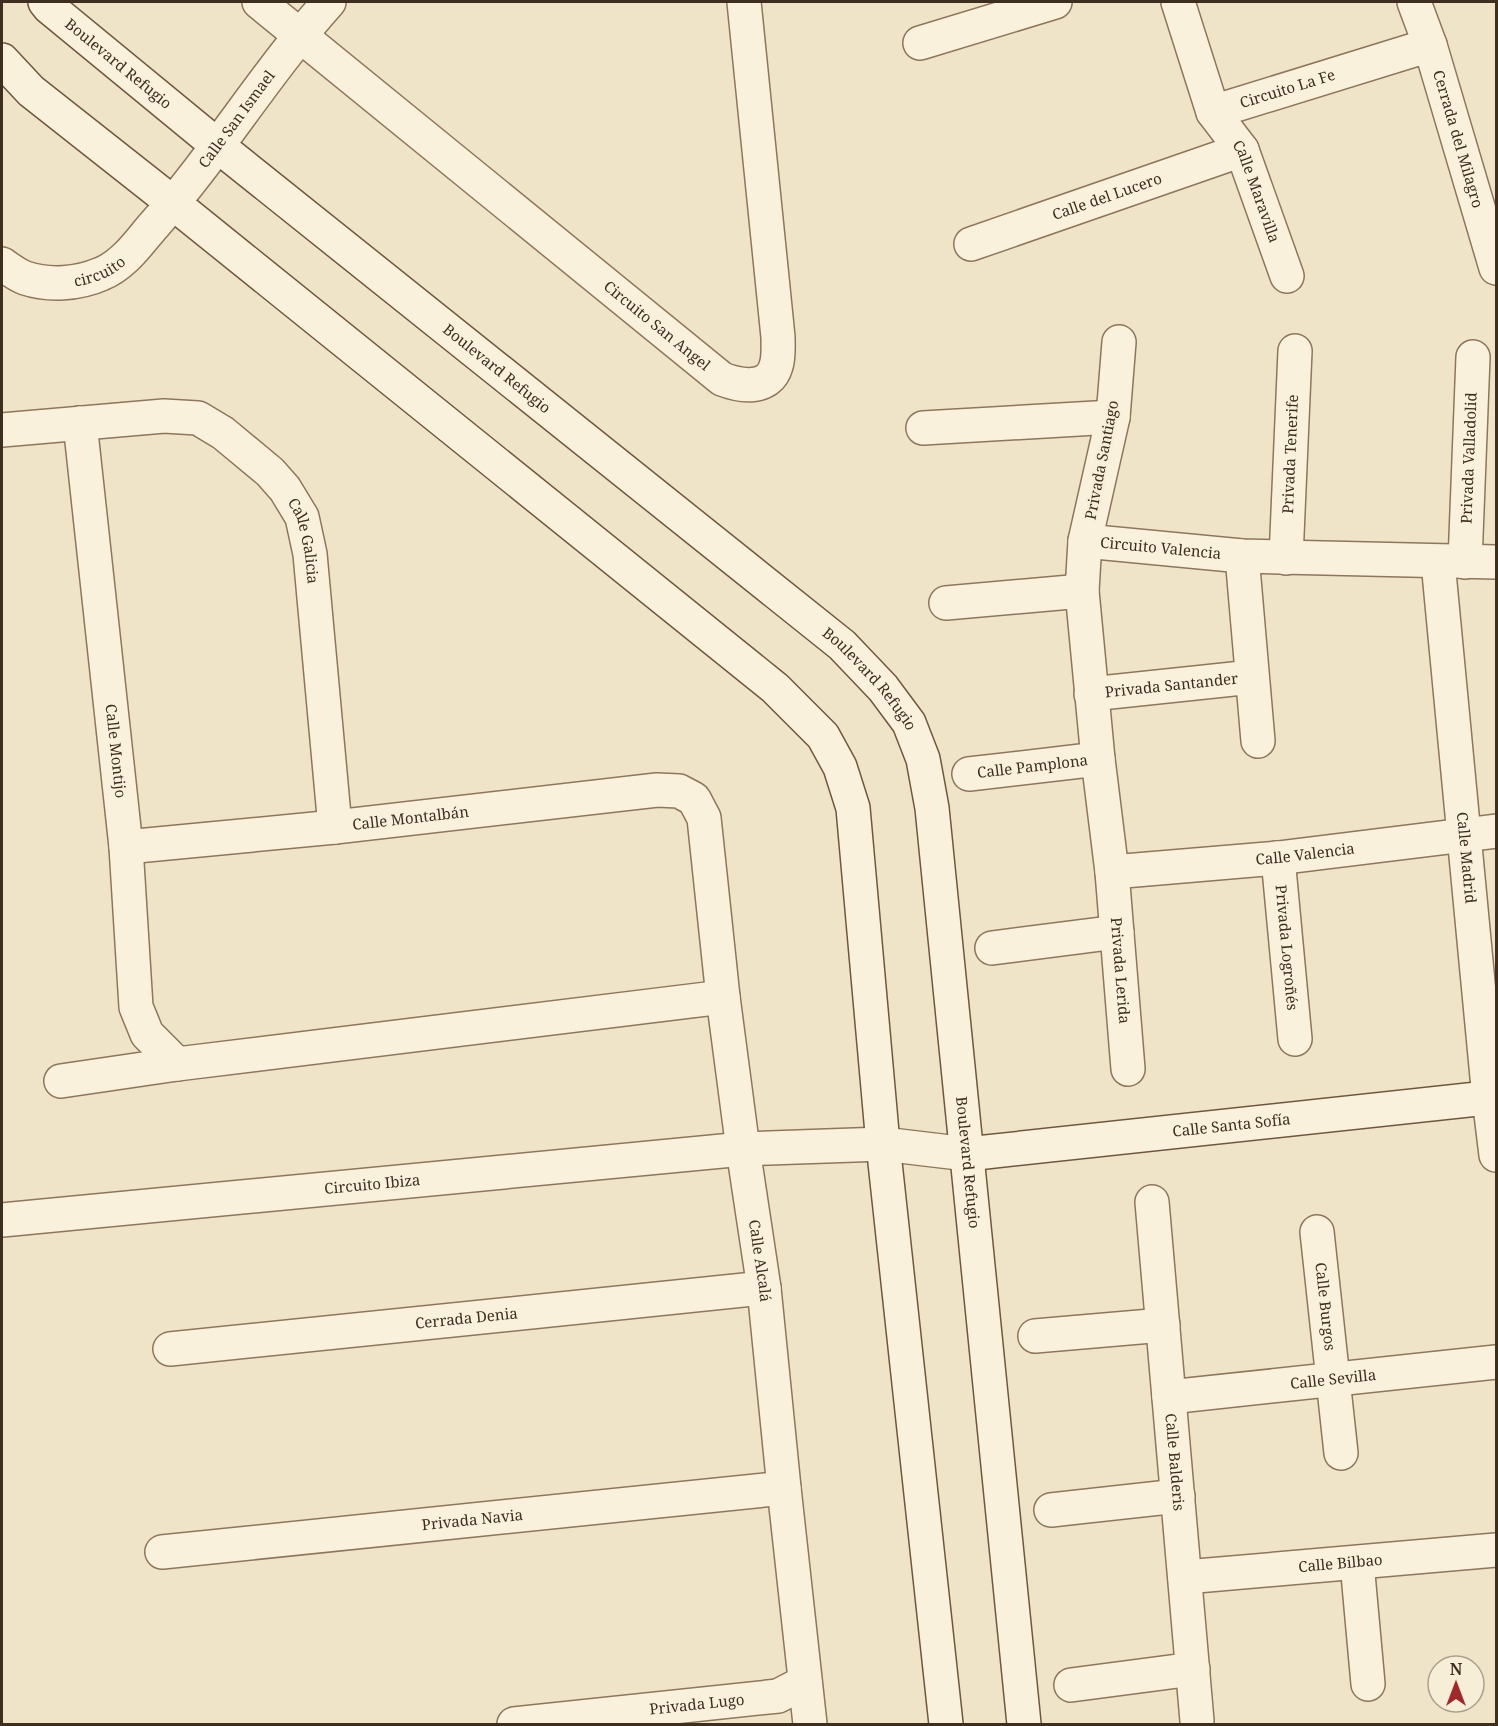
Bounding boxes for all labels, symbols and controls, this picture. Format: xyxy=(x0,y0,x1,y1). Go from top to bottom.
street label: Boulevard Refugio xyxy=(61,13,176,113)
street label: Circuito La Fe xyxy=(1237,64,1337,112)
street label: Calle San Ismael xyxy=(193,66,279,172)
street label: Cerrada del Milagro xyxy=(1429,68,1489,210)
street label: Calle Maravilla xyxy=(1229,135,1285,245)
street label: Calle del Lucero xyxy=(1049,168,1164,224)
street label: circuito xyxy=(72,251,129,291)
street label: Circuito San Angel xyxy=(600,276,715,375)
street label: Boulevard Refugio xyxy=(439,319,555,417)
street label: Privada Valladolid xyxy=(1455,392,1481,524)
street label: Privada Tenerife xyxy=(1277,394,1302,514)
street label: Privada Santiago xyxy=(1080,398,1122,521)
street label: Calle Galicia xyxy=(284,494,324,585)
street label: Circuito Valencia xyxy=(1099,532,1222,563)
street label: Boulevard Refugio xyxy=(819,622,922,733)
street label: Privada Santander xyxy=(1104,668,1239,701)
street label: Calle Montijo xyxy=(102,703,132,799)
street label: Calle Pamplona xyxy=(976,749,1089,782)
street label: Calle Montalbán xyxy=(351,801,470,834)
street label: Calle Madrid xyxy=(1453,811,1481,904)
street label: Calle Valencia xyxy=(1255,838,1356,869)
street label: Privada Logroñés xyxy=(1272,884,1303,1011)
street label: Privada Lerida xyxy=(1107,917,1135,1024)
street label: Boulevard Refugio xyxy=(952,1096,985,1229)
street label: Calle Santa Sofía xyxy=(1171,1108,1291,1141)
street label: Circuito Ibiza xyxy=(323,1169,421,1198)
street label: Calle Alcalá xyxy=(745,1218,776,1303)
street label: Calle Burgos xyxy=(1311,1261,1341,1352)
street label: Cerrada Denia xyxy=(414,1302,519,1333)
street label: Calle Sevilla xyxy=(1289,1364,1377,1393)
street label: Calle Balderis xyxy=(1161,1412,1190,1512)
street label: Privada Navia xyxy=(421,1504,524,1534)
street label: Calle Bilbao xyxy=(1297,1549,1383,1576)
north arrow xyxy=(1426,1654,1486,1714)
text: N xyxy=(1450,1658,1463,1680)
street label: Privada Lugo xyxy=(648,1689,745,1719)

